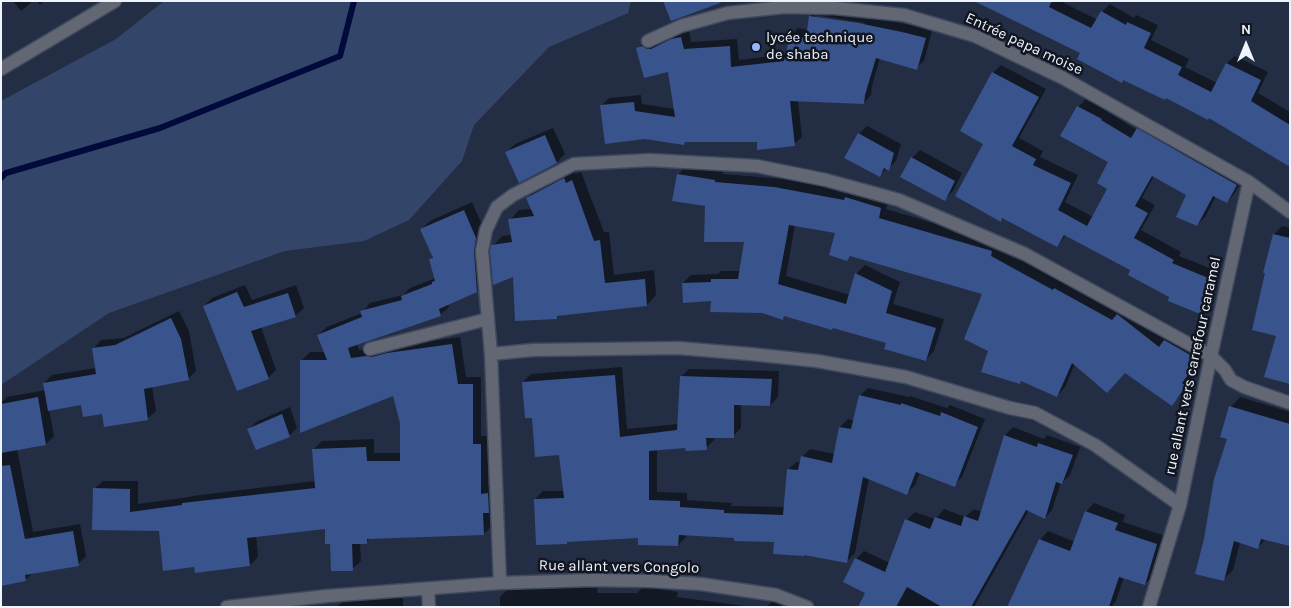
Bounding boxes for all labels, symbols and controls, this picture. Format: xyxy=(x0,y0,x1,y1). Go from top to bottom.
street label: Entrée papa moise xyxy=(962,9,1086,79)
north arrow xyxy=(1221,20,1271,70)
text: N xyxy=(1241,21,1251,38)
place label: lycée technique de shaba xyxy=(766,29,873,64)
marker: lycée technique de shaba xyxy=(750,41,762,53)
street label: rue allant vers carrefour caramel xyxy=(1161,255,1225,477)
street label: Rue allant vers Congolo xyxy=(539,557,699,577)

